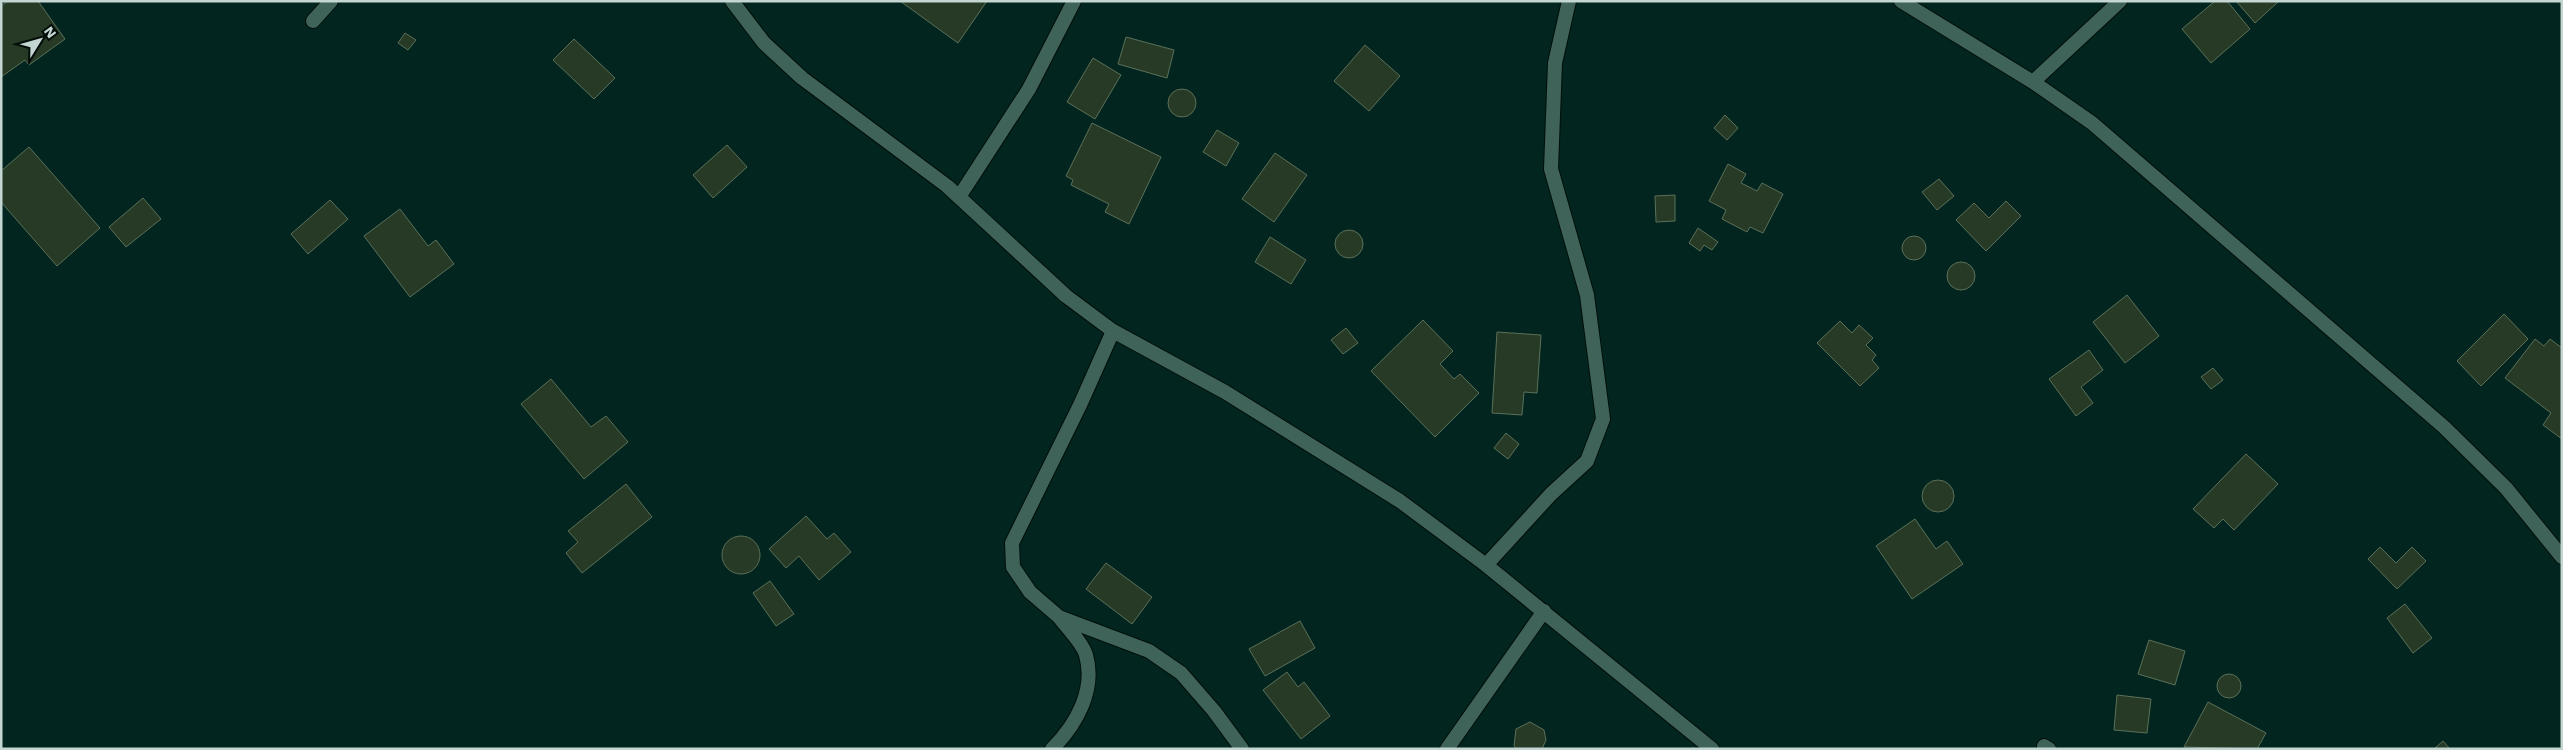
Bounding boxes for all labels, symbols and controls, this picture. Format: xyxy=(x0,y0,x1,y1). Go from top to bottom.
north arrow xyxy=(15,15,65,65)
text: N xyxy=(41,23,60,41)

